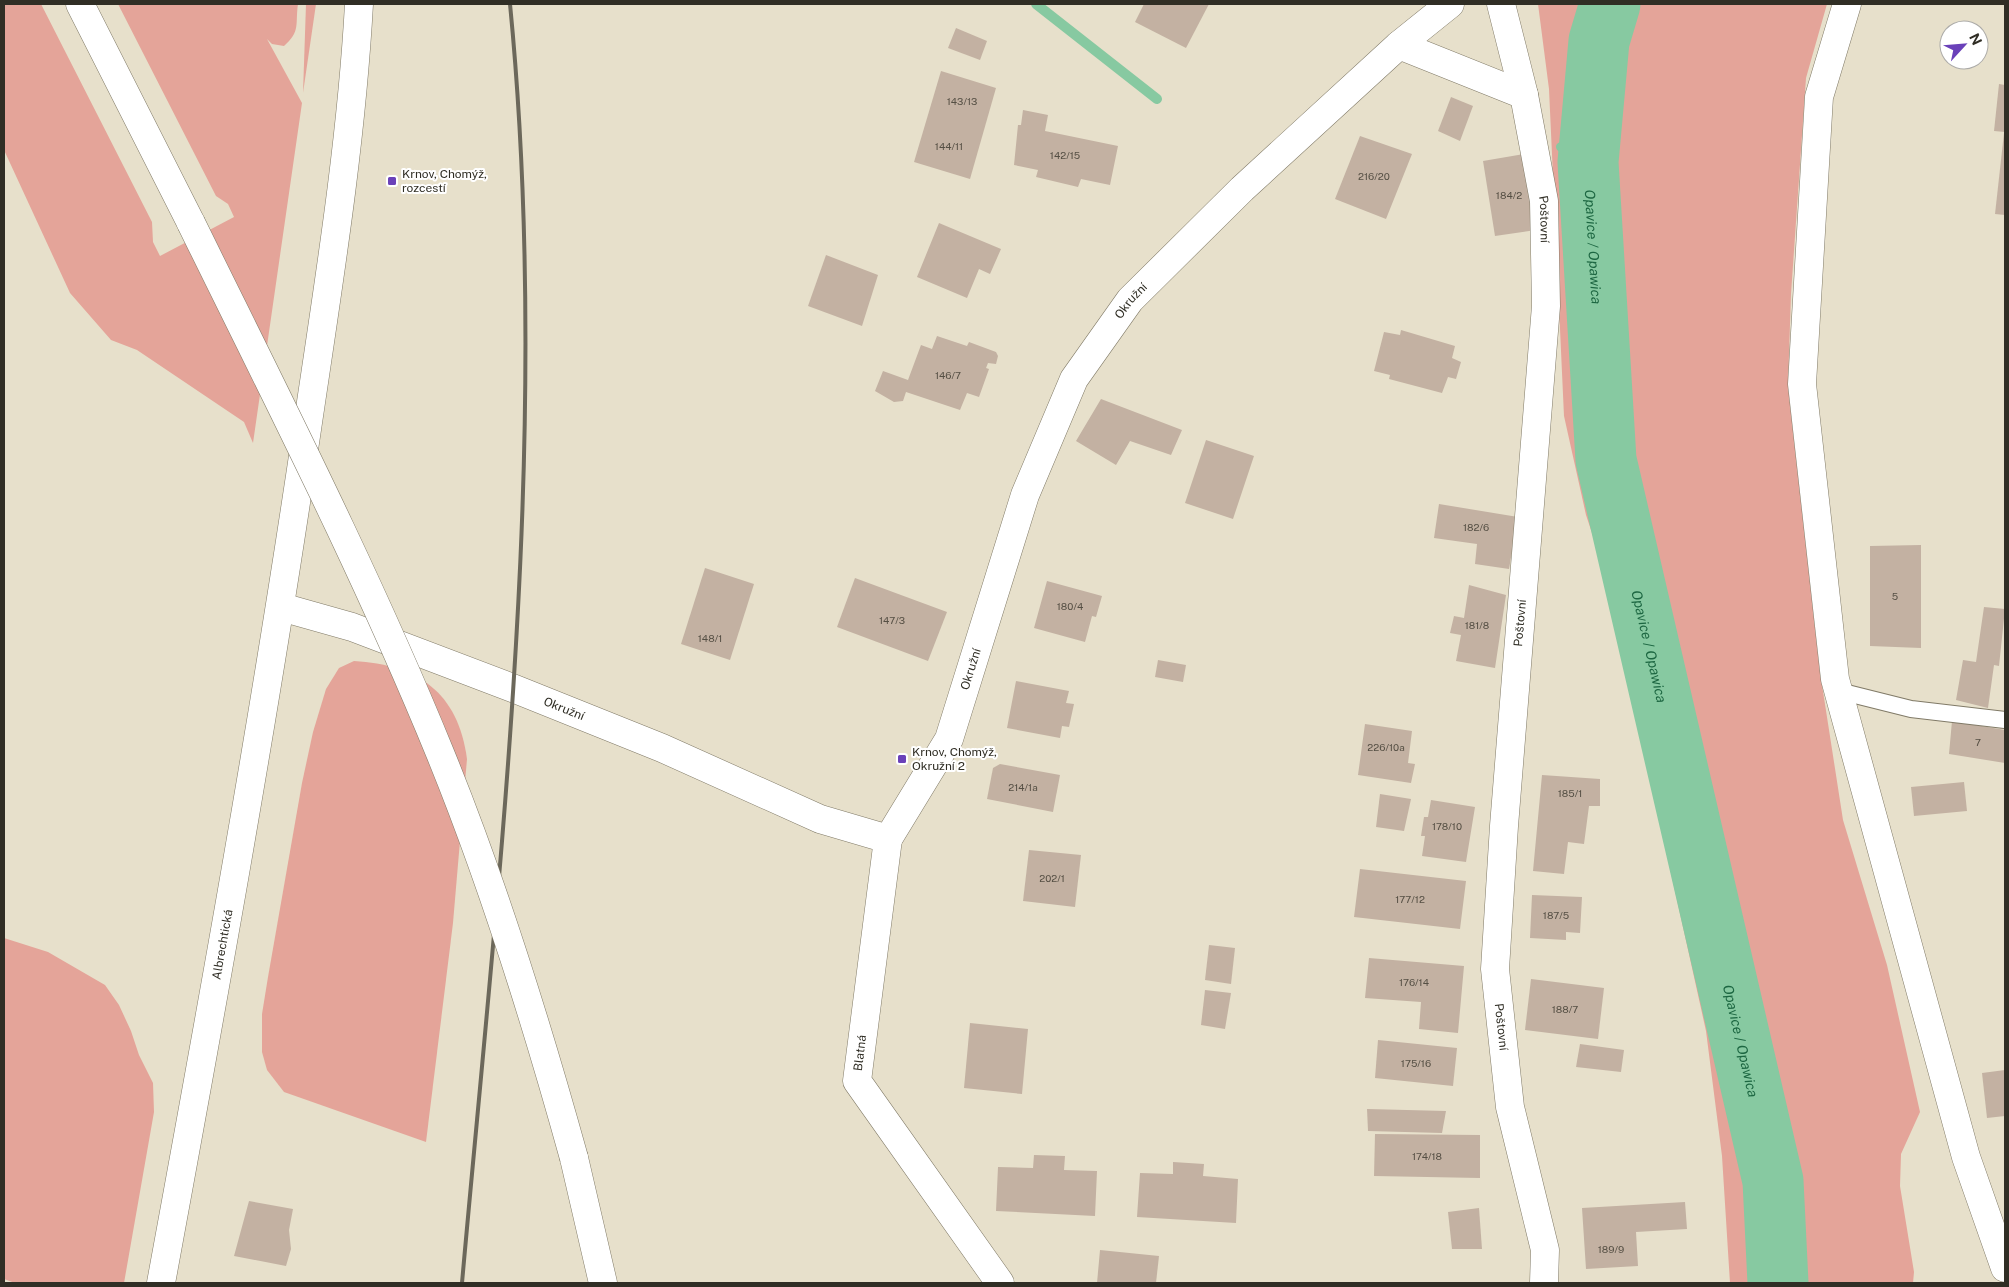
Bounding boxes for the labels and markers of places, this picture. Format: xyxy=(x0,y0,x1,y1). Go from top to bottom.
place label: Krnov, Chomýž, rozcestí xyxy=(402,167,487,195)
marker: Krnov, Chomýž, rozcestí xyxy=(386,175,398,187)
place label: Krnov, Chomýž, Okružní 2 xyxy=(912,745,997,773)
marker: Krnov, Chomýž, Okružní 2 xyxy=(896,753,908,765)

